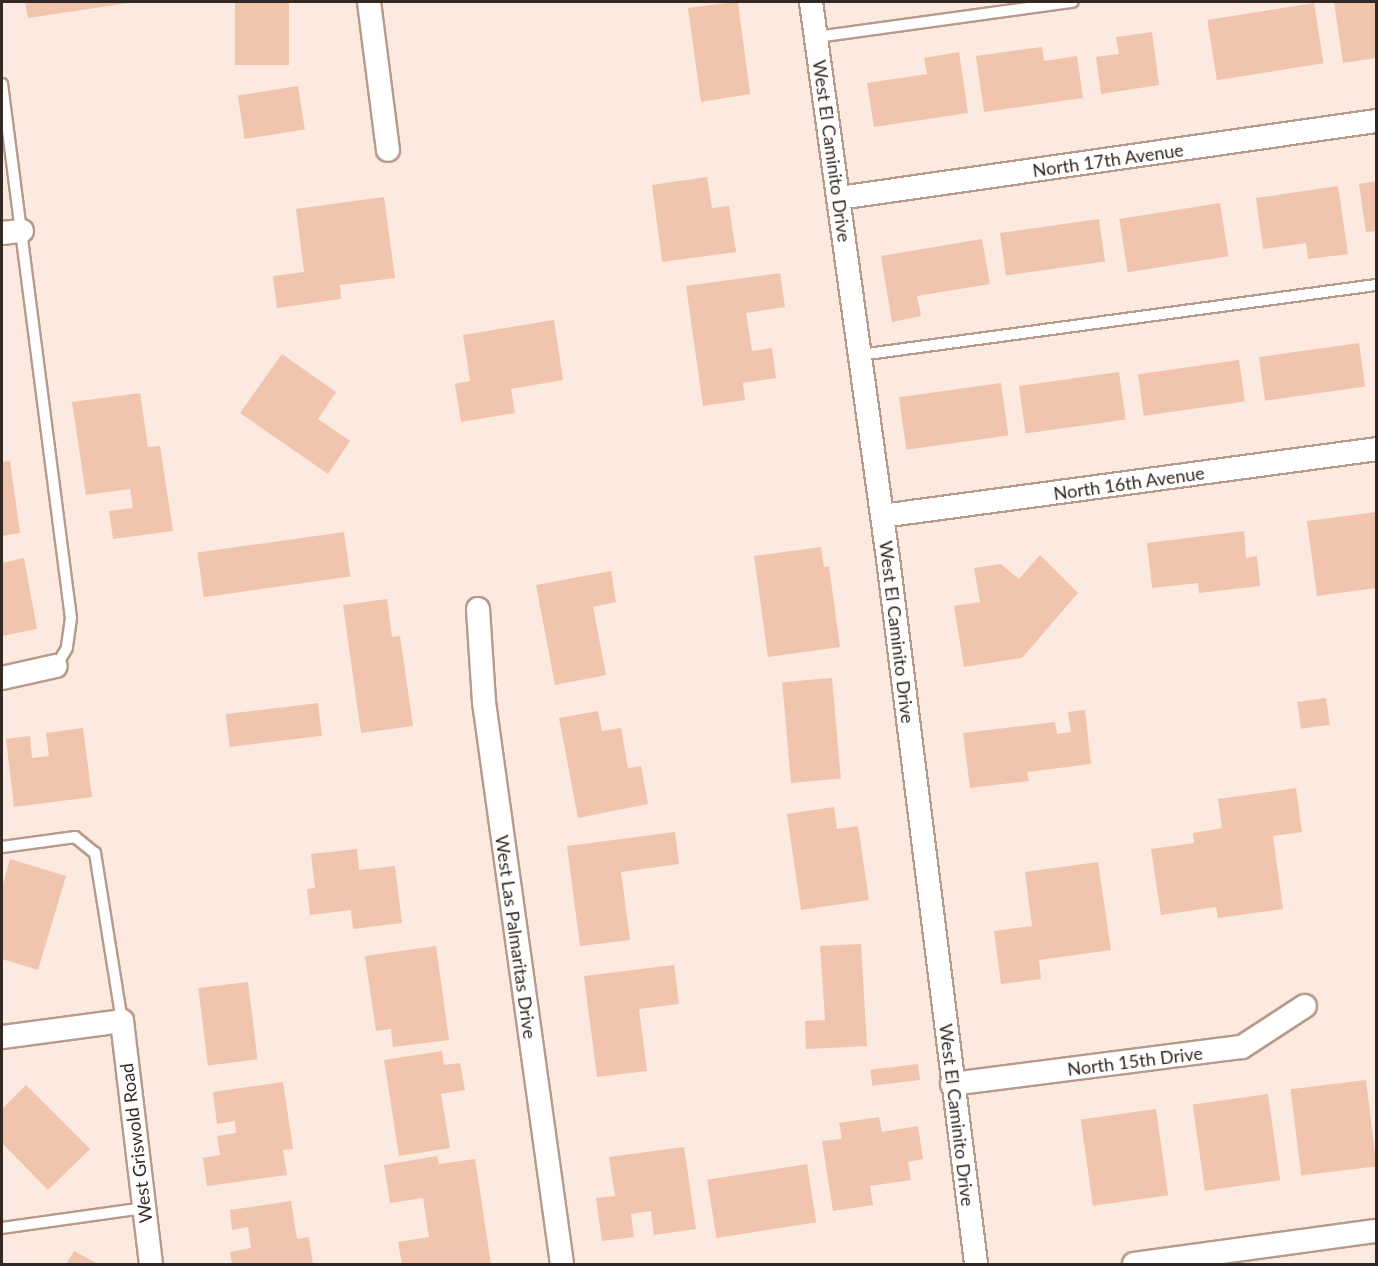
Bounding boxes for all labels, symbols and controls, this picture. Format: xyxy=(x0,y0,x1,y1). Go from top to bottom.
street label: West El Caminito Drive xyxy=(809,59,855,243)
street label: North 17th Avenue xyxy=(1031,139,1185,181)
street label: North 16th Avenue xyxy=(1052,462,1206,504)
street label: West El Caminito Drive xyxy=(875,539,919,725)
street label: West Las Palmaritas Drive xyxy=(491,834,541,1040)
street label: West El Caminito Drive xyxy=(935,1022,979,1208)
street label: North 15th Drive xyxy=(1066,1042,1204,1080)
street label: West Griswold Road xyxy=(115,1062,157,1224)

